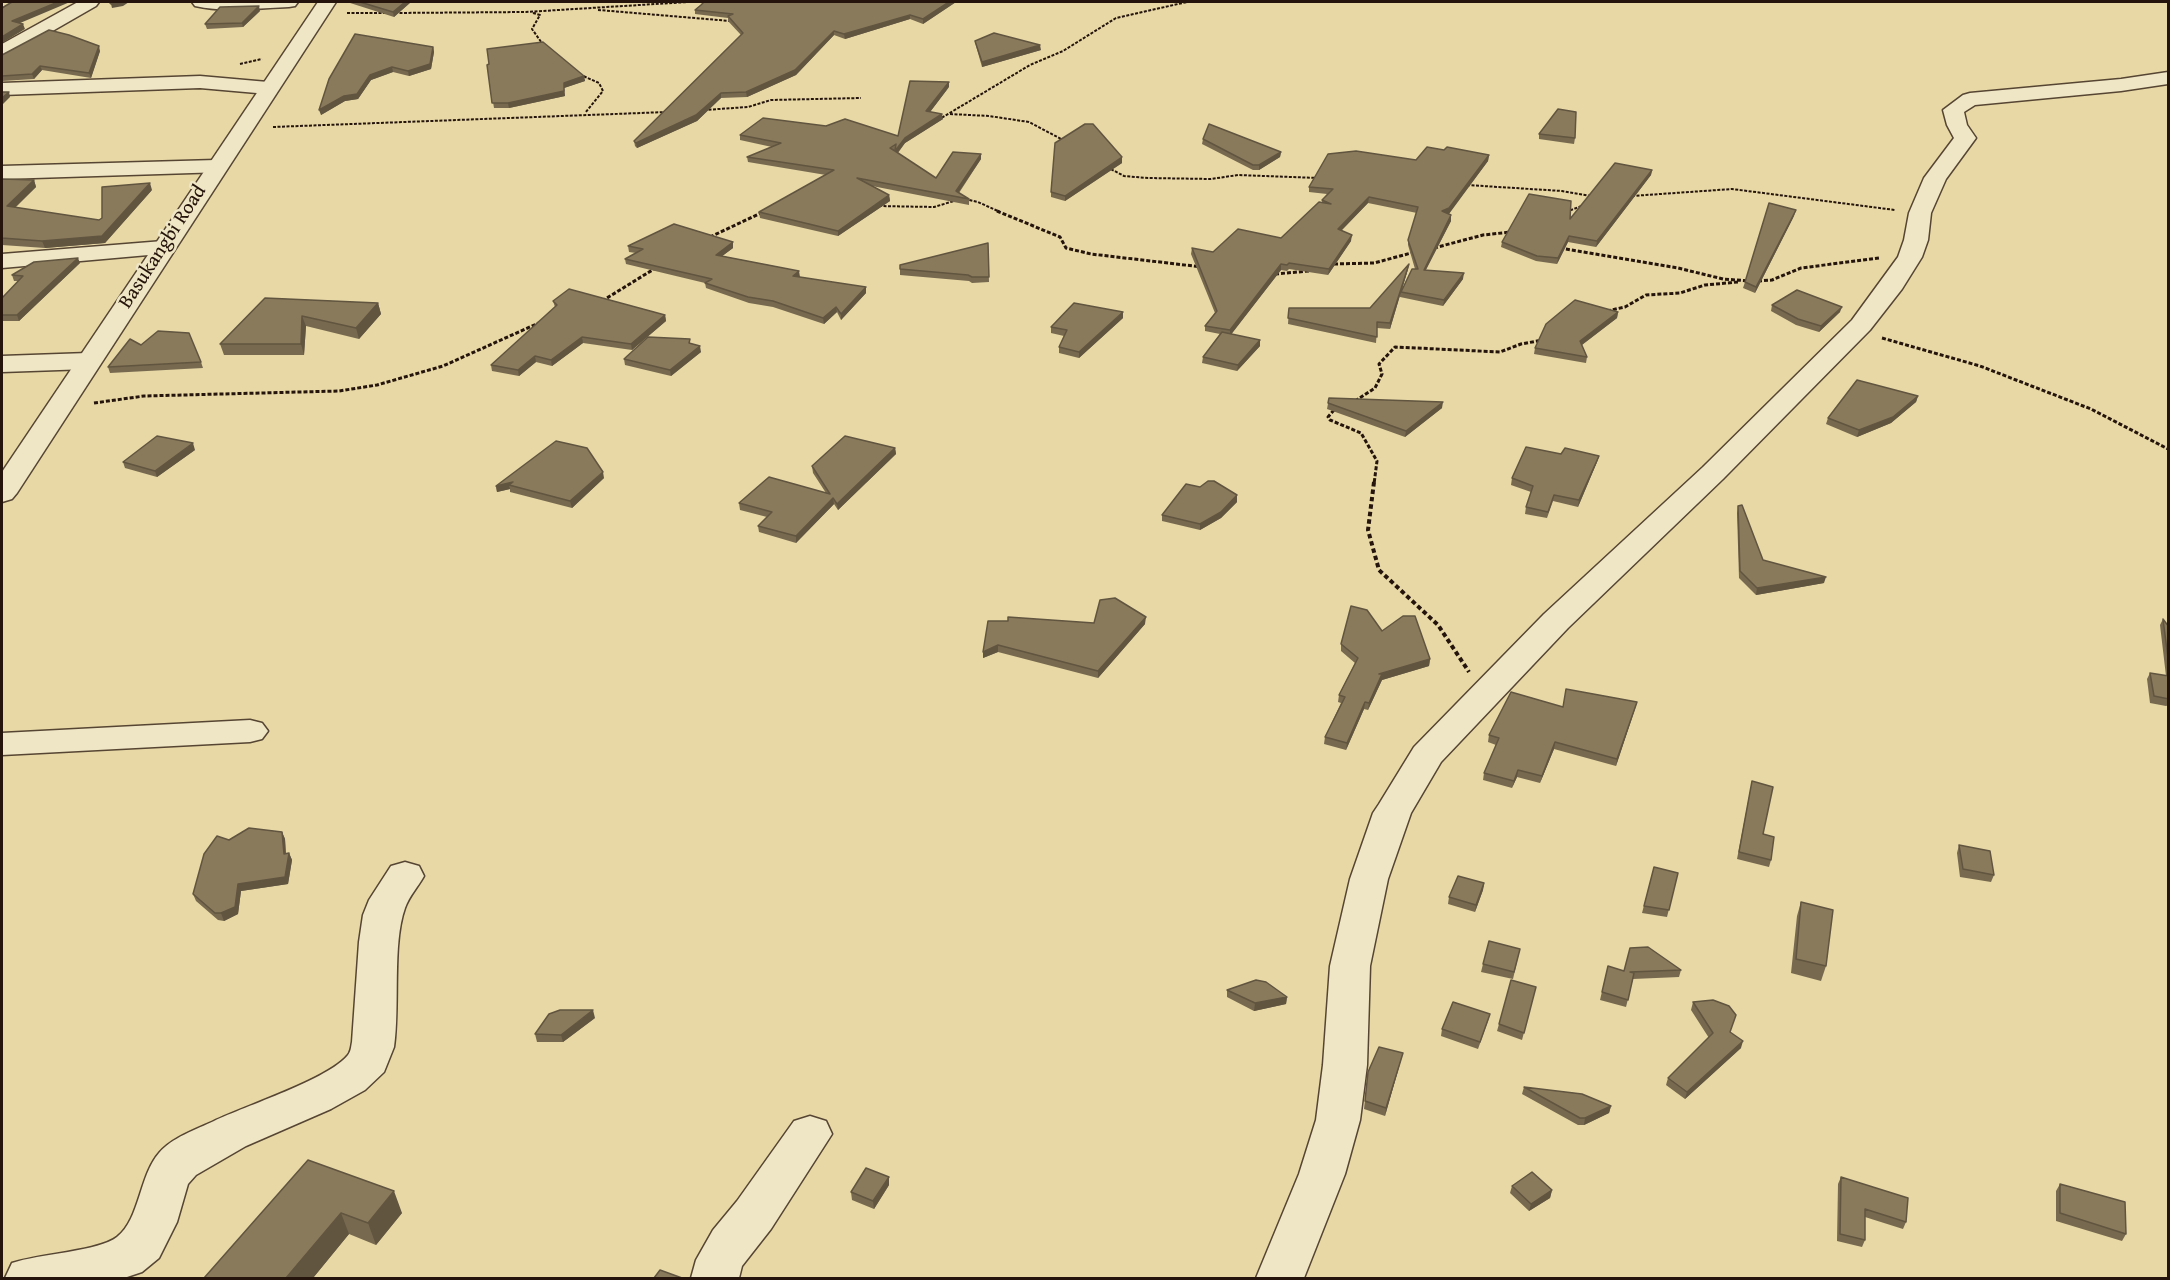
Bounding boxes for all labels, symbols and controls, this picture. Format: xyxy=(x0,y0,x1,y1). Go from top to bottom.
street label: Basukangbi Road xyxy=(114,181,212,313)

